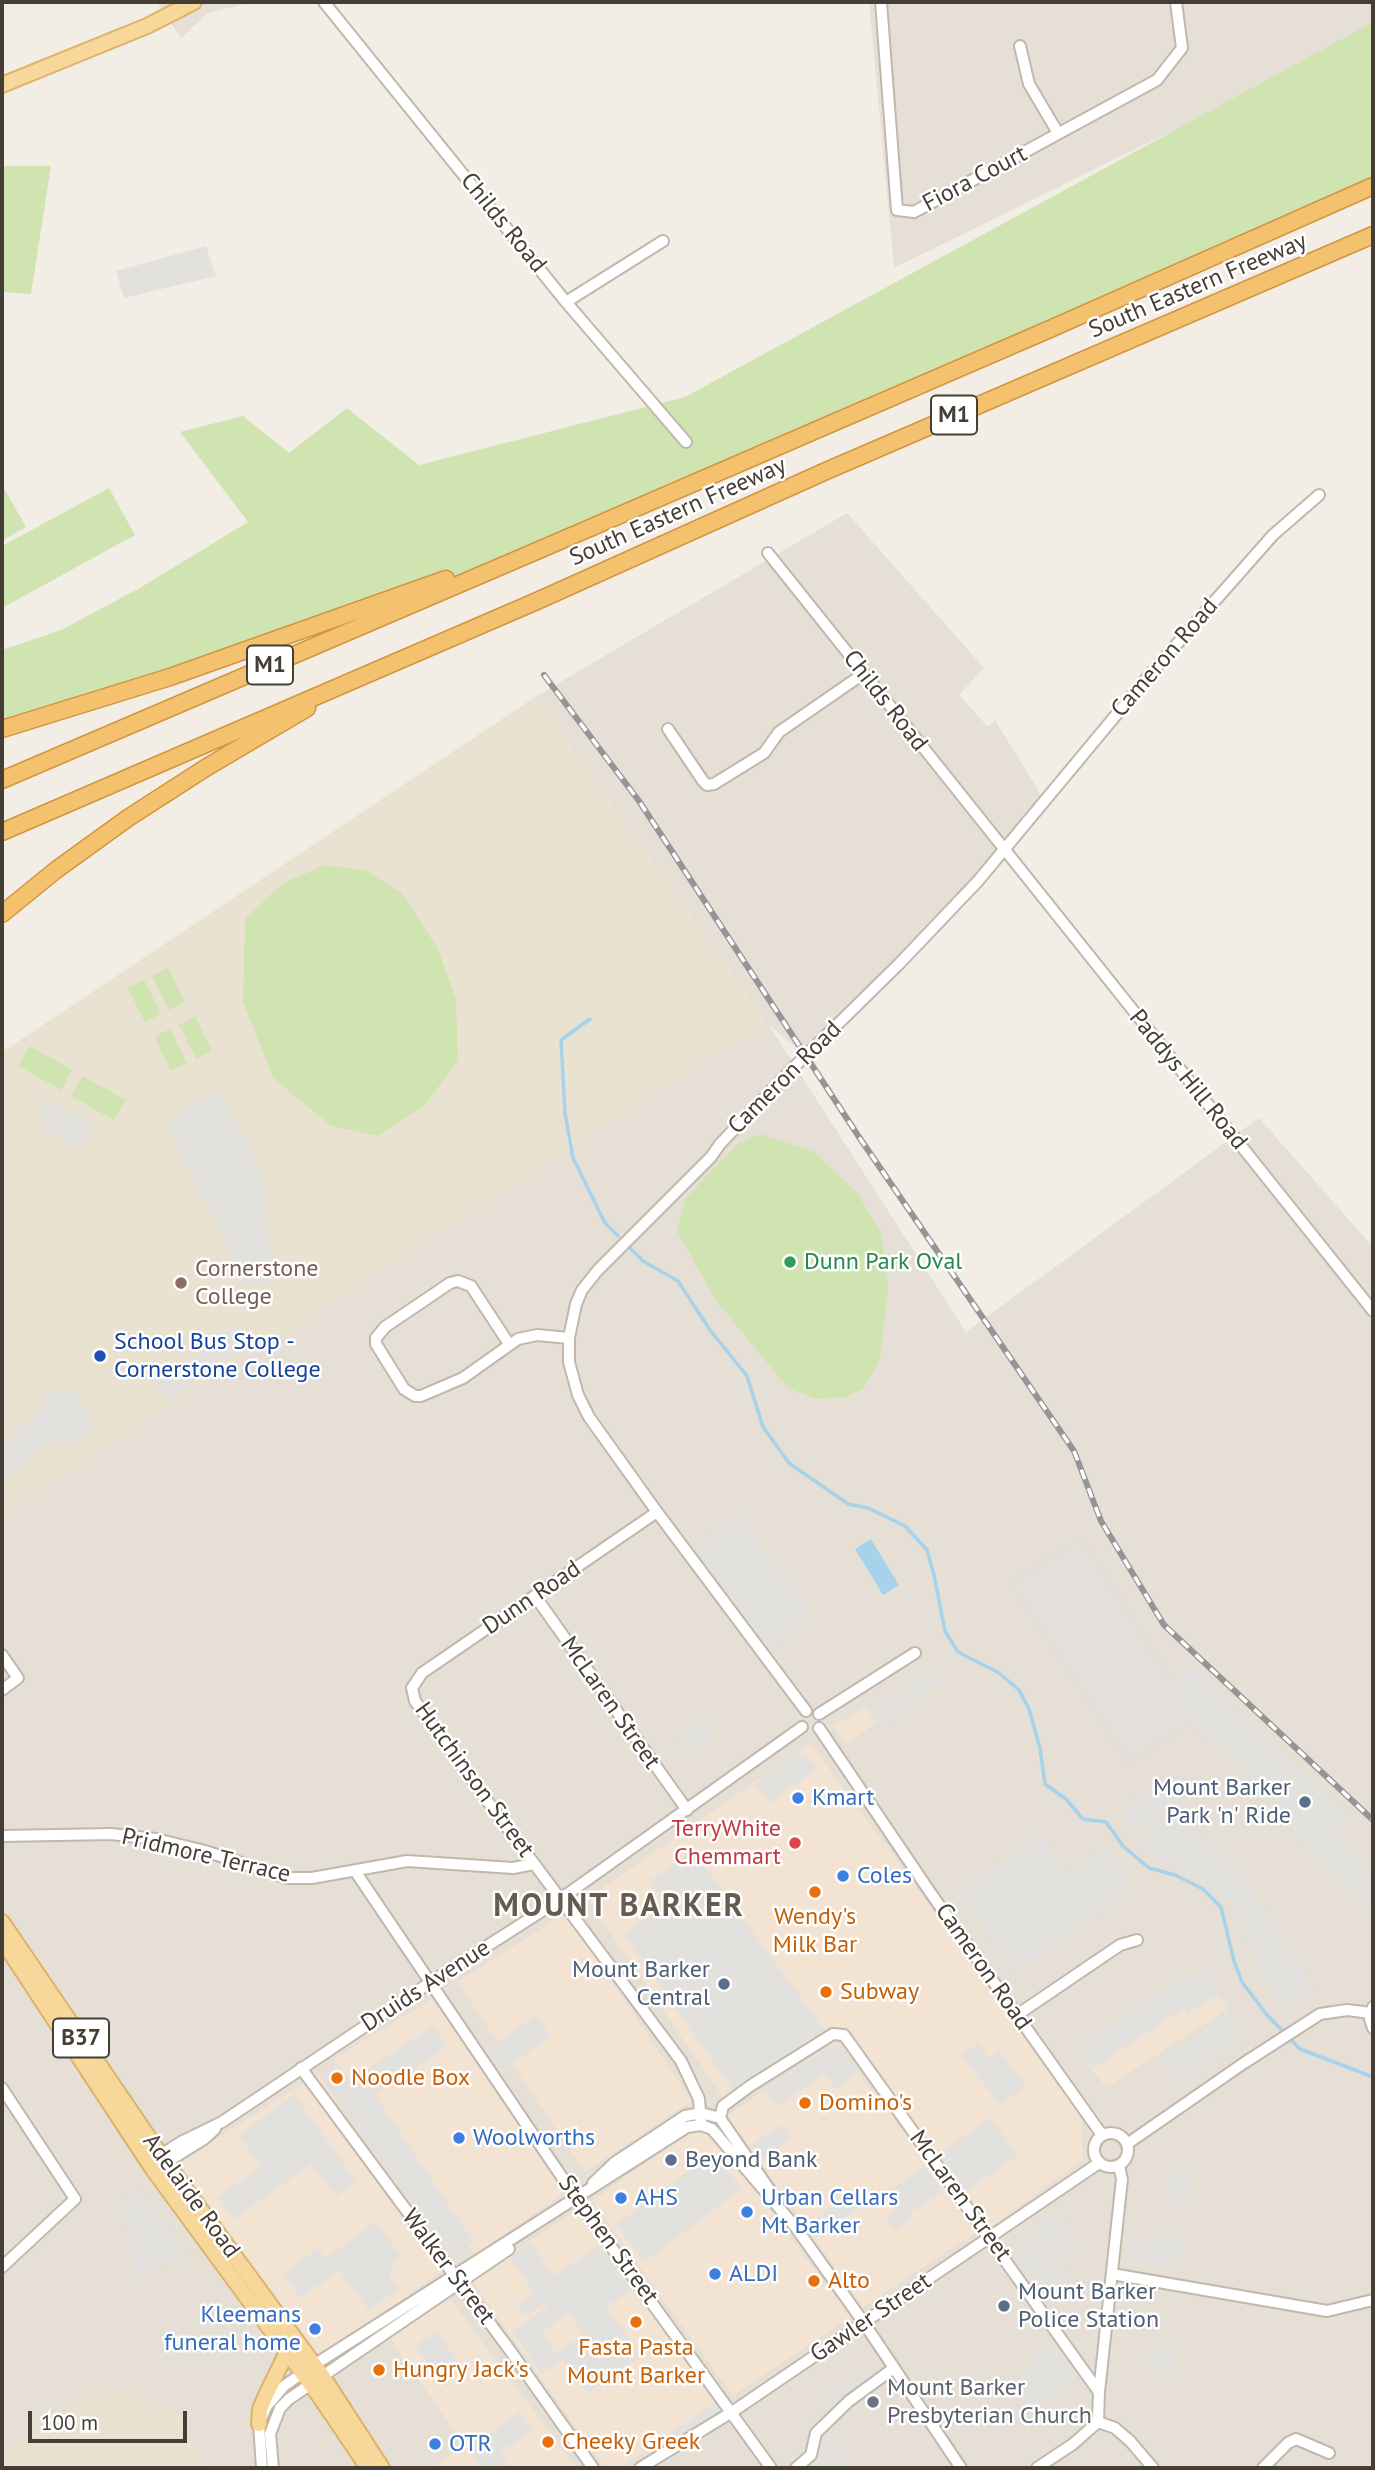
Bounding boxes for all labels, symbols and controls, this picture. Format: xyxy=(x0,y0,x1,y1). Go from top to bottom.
street label: Fiora Court xyxy=(918,140,1032,218)
street label: Childs Road xyxy=(454,167,552,279)
street label: South Eastern Freeway xyxy=(1085,227,1311,345)
road number: M1 xyxy=(931,396,977,434)
street label: South Eastern Freeway xyxy=(565,451,791,573)
street label: Cameron Road xyxy=(1106,593,1224,723)
street label: Childs Road xyxy=(837,645,933,757)
road number: M1 xyxy=(247,646,293,684)
street label: Paddys Hill Road xyxy=(1123,1004,1253,1156)
street label: Cameron Road xyxy=(722,1015,848,1141)
place label: Dunn Park Oval xyxy=(804,1248,962,1276)
marker: Dunn Park Oval xyxy=(782,1254,798,1270)
place label: Cornerstone College xyxy=(195,1255,319,1311)
marker: Cornerstone College xyxy=(173,1275,189,1291)
place label: School Bus Stop - Cornerstone College xyxy=(114,1328,321,1384)
marker: School Bus Stop - Cornerstone College xyxy=(92,1348,108,1364)
street label: Dunn Road xyxy=(477,1555,587,1641)
street label: McLaren Street xyxy=(554,1631,666,1775)
street label: Hutchinson Street xyxy=(408,1697,540,1863)
place label: Mount Barker Park 'n' Ride xyxy=(1153,1774,1291,1830)
place label: Kmart xyxy=(812,1784,874,1812)
marker: Kmart xyxy=(790,1790,806,1806)
marker: Mount Barker Park 'n' Ride xyxy=(1297,1794,1313,1810)
place label: TerryWhite Chemmart xyxy=(672,1815,781,1871)
street label: Pridmore Terrace xyxy=(119,1823,293,1889)
marker: TerryWhite Chemmart xyxy=(787,1835,803,1851)
place label: Coles xyxy=(857,1862,912,1890)
marker: Coles xyxy=(835,1868,851,1884)
marker: Wendy's Milk Bar xyxy=(807,1884,823,1900)
district label: MOUNT BARKER xyxy=(495,1888,743,1926)
street label: Cameron Road xyxy=(929,1898,1037,2036)
place label: Wendy's Milk Bar xyxy=(773,1903,857,1959)
street label: Druids Avenue xyxy=(356,1934,496,2038)
place label: Mount Barker Central xyxy=(572,1956,710,2012)
marker: Mount Barker Central xyxy=(716,1976,732,1992)
place label: Subway xyxy=(840,1978,919,2006)
marker: Subway xyxy=(818,1984,834,2000)
road number: B37 xyxy=(53,2019,109,2058)
place label: Noodle Box xyxy=(351,2064,470,2092)
marker: Noodle Box xyxy=(329,2070,345,2086)
place label: Domino's xyxy=(819,2089,912,2117)
marker: Domino's xyxy=(797,2095,813,2111)
place label: Woolworths xyxy=(473,2124,595,2152)
street label: McLaren Street xyxy=(903,2125,1017,2267)
street label: Adelaide Road xyxy=(136,2128,246,2264)
marker: Woolworths xyxy=(451,2130,467,2146)
place label: Beyond Bank xyxy=(685,2146,817,2174)
marker: Beyond Bank xyxy=(663,2152,679,2168)
street label: Stephen Street xyxy=(552,2170,664,2310)
place label: AHS xyxy=(635,2184,678,2212)
place label: Urban Cellars Mt Barker xyxy=(761,2184,898,2240)
marker: AHS xyxy=(613,2190,629,2206)
street label: Walker Street xyxy=(395,2204,501,2330)
marker: Urban Cellars Mt Barker xyxy=(739,2204,755,2220)
place label: ALDI xyxy=(729,2260,778,2288)
marker: ALDI xyxy=(707,2266,723,2282)
street label: Gawler Street xyxy=(805,2267,937,2369)
place label: Alto xyxy=(828,2267,870,2295)
marker: Alto xyxy=(806,2273,822,2289)
place label: Mount Barker Police Station xyxy=(1018,2278,1159,2334)
marker: Mount Barker Police Station xyxy=(996,2298,1012,2314)
place label: Kleemans funeral home xyxy=(164,2301,301,2357)
marker: Fasta Pasta Mount Barker xyxy=(628,2314,644,2330)
marker: Kleemans funeral home xyxy=(307,2321,323,2337)
place label: Fasta Pasta Mount Barker xyxy=(567,2334,705,2390)
place label: Hungry Jack's xyxy=(393,2356,529,2384)
marker: Hungry Jack's xyxy=(371,2362,387,2378)
place label: Mount Barker Presbyterian Church xyxy=(887,2374,1092,2430)
marker: Mount Barker Presbyterian Church xyxy=(865,2394,881,2410)
scale bar xyxy=(32,2396,191,2440)
text: 100 m xyxy=(41,2409,98,2436)
place label: Cheeky Greek xyxy=(562,2428,700,2456)
place label: OTR xyxy=(449,2430,492,2458)
marker: Cheeky Greek xyxy=(540,2434,556,2450)
marker: OTR xyxy=(427,2436,443,2452)

